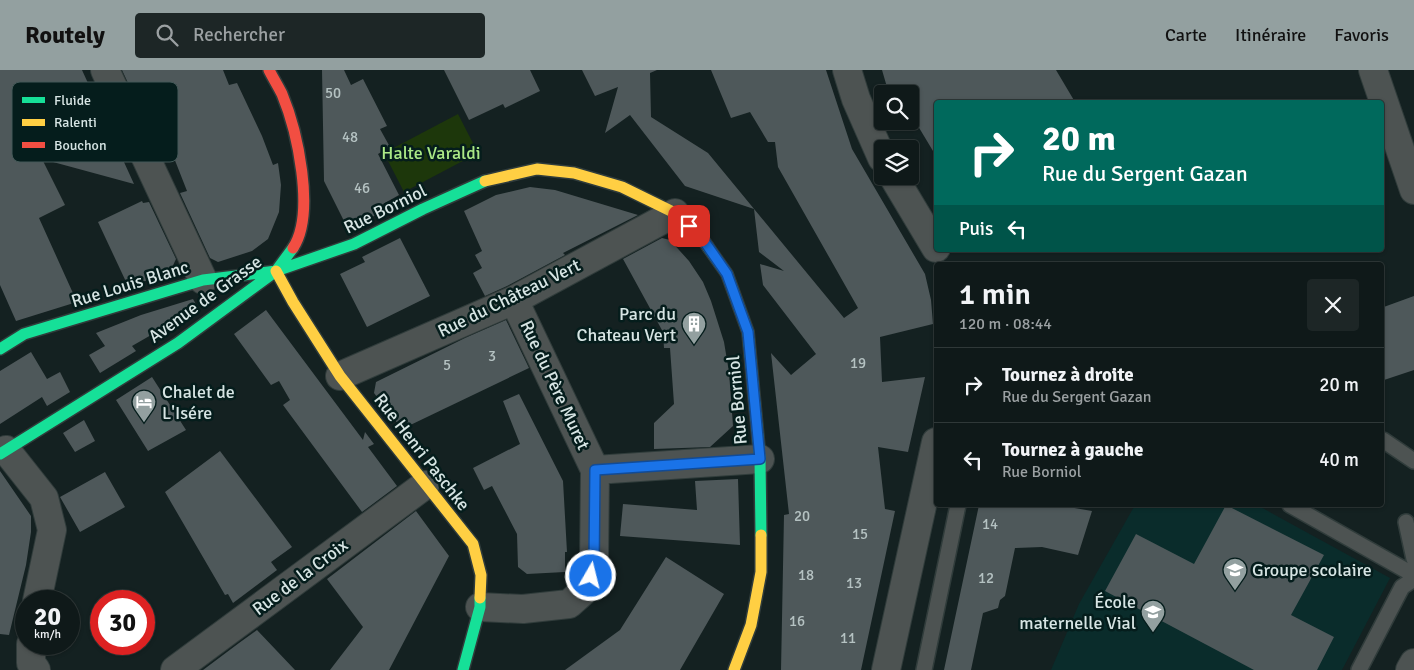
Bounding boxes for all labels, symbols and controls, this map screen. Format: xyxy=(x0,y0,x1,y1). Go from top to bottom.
search box xyxy=(135,13,485,58)
text: Routely xyxy=(25,20,105,50)
icon: search xyxy=(153,21,181,49)
text: Rechercher xyxy=(193,23,285,47)
text: Carte xyxy=(1165,24,1207,46)
text: Itinéraire xyxy=(1235,24,1306,46)
text: Favoris xyxy=(1334,24,1389,46)
legend xyxy=(12,82,178,162)
house number: 50 xyxy=(325,84,341,102)
map controls xyxy=(874,85,919,185)
button: search xyxy=(874,85,919,130)
text: Fluide xyxy=(54,92,91,109)
text: Ralenti xyxy=(54,114,97,131)
text: 20 m xyxy=(1042,117,1116,160)
icon: right xyxy=(959,120,1024,185)
house number: 48 xyxy=(342,128,358,146)
text: Bouchon xyxy=(54,137,107,154)
button: layers xyxy=(874,140,919,185)
park label: Halte Varaldi xyxy=(381,142,481,164)
text: Rue du Sergent Gazan xyxy=(1042,160,1248,187)
house number: 46 xyxy=(354,179,370,197)
street label: Rue Borniol xyxy=(340,180,430,238)
pin xyxy=(668,205,710,247)
icon: arrive xyxy=(675,212,703,240)
icon: left xyxy=(1003,215,1031,243)
text: Puis xyxy=(959,217,993,241)
street label: Avenue de Grasse xyxy=(144,251,266,347)
street label: Rue du Château Vert xyxy=(434,254,584,342)
street label: Rue Louis Blanc xyxy=(69,256,191,312)
text: 1 min xyxy=(959,276,1031,313)
button: close xyxy=(1307,279,1359,331)
place label: Parc du Chateau Vert xyxy=(577,303,676,346)
building icon: Parc du Chateau Vert xyxy=(681,311,707,345)
text: 120 m · 08:44 xyxy=(959,314,1052,334)
street label: Rue du Père Muret xyxy=(515,317,595,453)
house number: 3 xyxy=(488,347,496,365)
house number: 19 xyxy=(850,354,866,372)
street label: Rue Borniol xyxy=(722,355,752,445)
house number: 5 xyxy=(443,356,451,374)
text: Tournez à droite xyxy=(1002,363,1134,387)
icon: right xyxy=(959,371,987,399)
text: 20 m xyxy=(1319,373,1359,397)
place label: Chalet de L'Isére xyxy=(162,381,235,424)
text: Rue du Sergent Gazan xyxy=(1002,387,1152,407)
hotel icon: Chalet de L'Isére xyxy=(131,389,157,423)
street label: Rue Henri Paschke xyxy=(369,389,475,515)
text: Tournez à gauche xyxy=(1002,438,1143,462)
icon: left xyxy=(959,446,987,474)
text: 40 m xyxy=(1319,448,1359,472)
text: Rue Borniol xyxy=(1002,462,1081,482)
house number: 20 xyxy=(794,507,810,525)
house number: 14 xyxy=(982,515,998,533)
house number: 15 xyxy=(852,525,868,543)
street label: Rue de la Croix xyxy=(248,534,353,620)
position arrow xyxy=(564,549,616,601)
school or university icon: Groupe scolaire xyxy=(1222,557,1248,591)
place label: Groupe scolaire xyxy=(1252,559,1372,581)
house number: 18 xyxy=(798,566,814,584)
house number: 12 xyxy=(978,569,994,587)
house number: 13 xyxy=(846,574,862,592)
speed limit sign: 30 xyxy=(90,590,155,655)
place label: École maternelle Vial xyxy=(1019,591,1136,634)
school or university icon: École maternelle Vial xyxy=(1140,599,1166,633)
text: 20 xyxy=(34,601,61,632)
house number: 16 xyxy=(789,612,805,630)
text: km/h xyxy=(34,627,61,642)
house number: 11 xyxy=(840,629,856,647)

